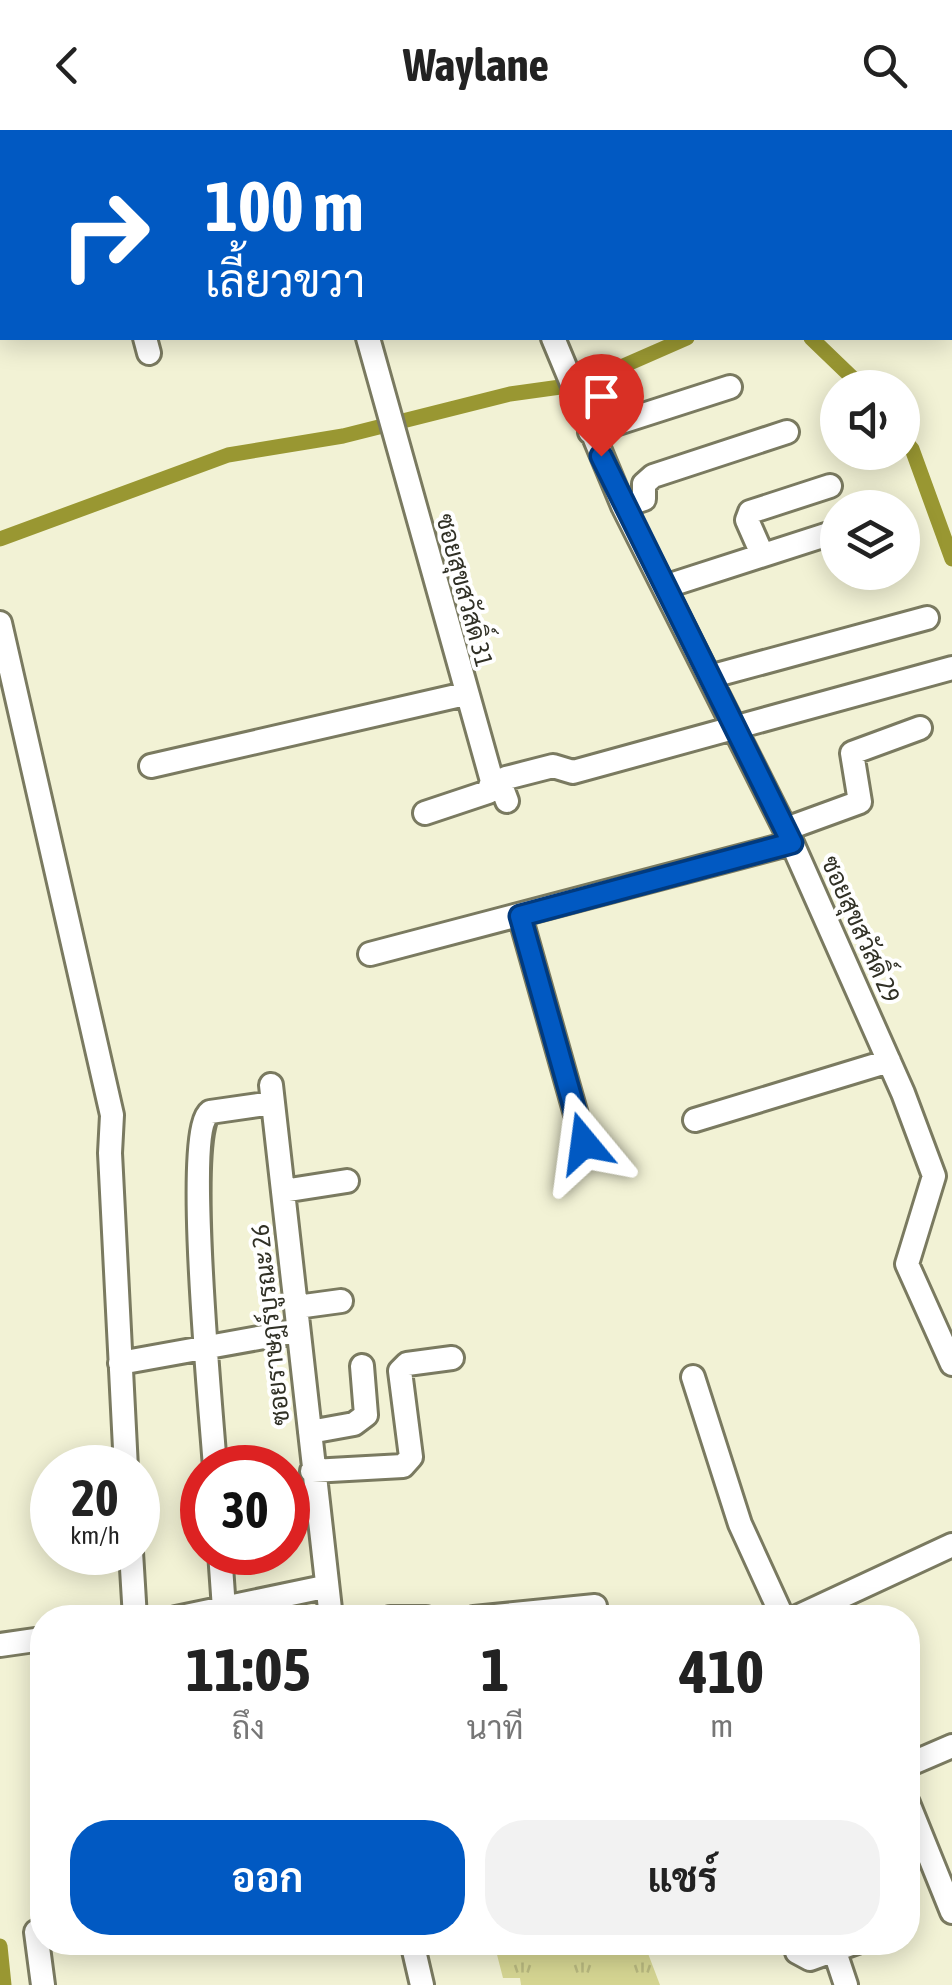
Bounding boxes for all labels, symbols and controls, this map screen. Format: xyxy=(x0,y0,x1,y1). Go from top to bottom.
icon: back xyxy=(40,38,95,93)
icon: search xyxy=(857,38,912,93)
text: Waylane xyxy=(403,39,549,91)
text: 100 m xyxy=(205,166,364,246)
icon: right xyxy=(40,170,170,300)
text: เลี้ยวขวา xyxy=(205,255,365,307)
pin xyxy=(559,354,644,457)
icon: arrive xyxy=(574,369,629,424)
map controls xyxy=(820,370,920,590)
button: sound xyxy=(820,370,920,470)
button: layers xyxy=(820,490,920,590)
street label: ซอยสุขสวัสดิ์ 31 xyxy=(427,508,507,671)
street label: ซอยสุขสวัสดิ์ 29 xyxy=(813,848,914,1008)
position arrow xyxy=(532,1091,636,1195)
street label: ซอยราษฎร์บูรณะ 26 xyxy=(243,1223,298,1427)
speed limit sign: 30 xyxy=(180,1445,310,1575)
text: 20 xyxy=(71,1469,118,1527)
text: km/h xyxy=(70,1521,120,1549)
text: 11:05 xyxy=(186,1635,311,1704)
text: 1 xyxy=(481,1635,509,1704)
text: 410 xyxy=(679,1637,764,1706)
text: m xyxy=(710,1707,733,1744)
text: ถึง xyxy=(232,1709,265,1746)
text: นาที xyxy=(467,1709,524,1746)
button: ออก xyxy=(70,1820,465,1935)
button: แชร์ xyxy=(485,1820,880,1935)

